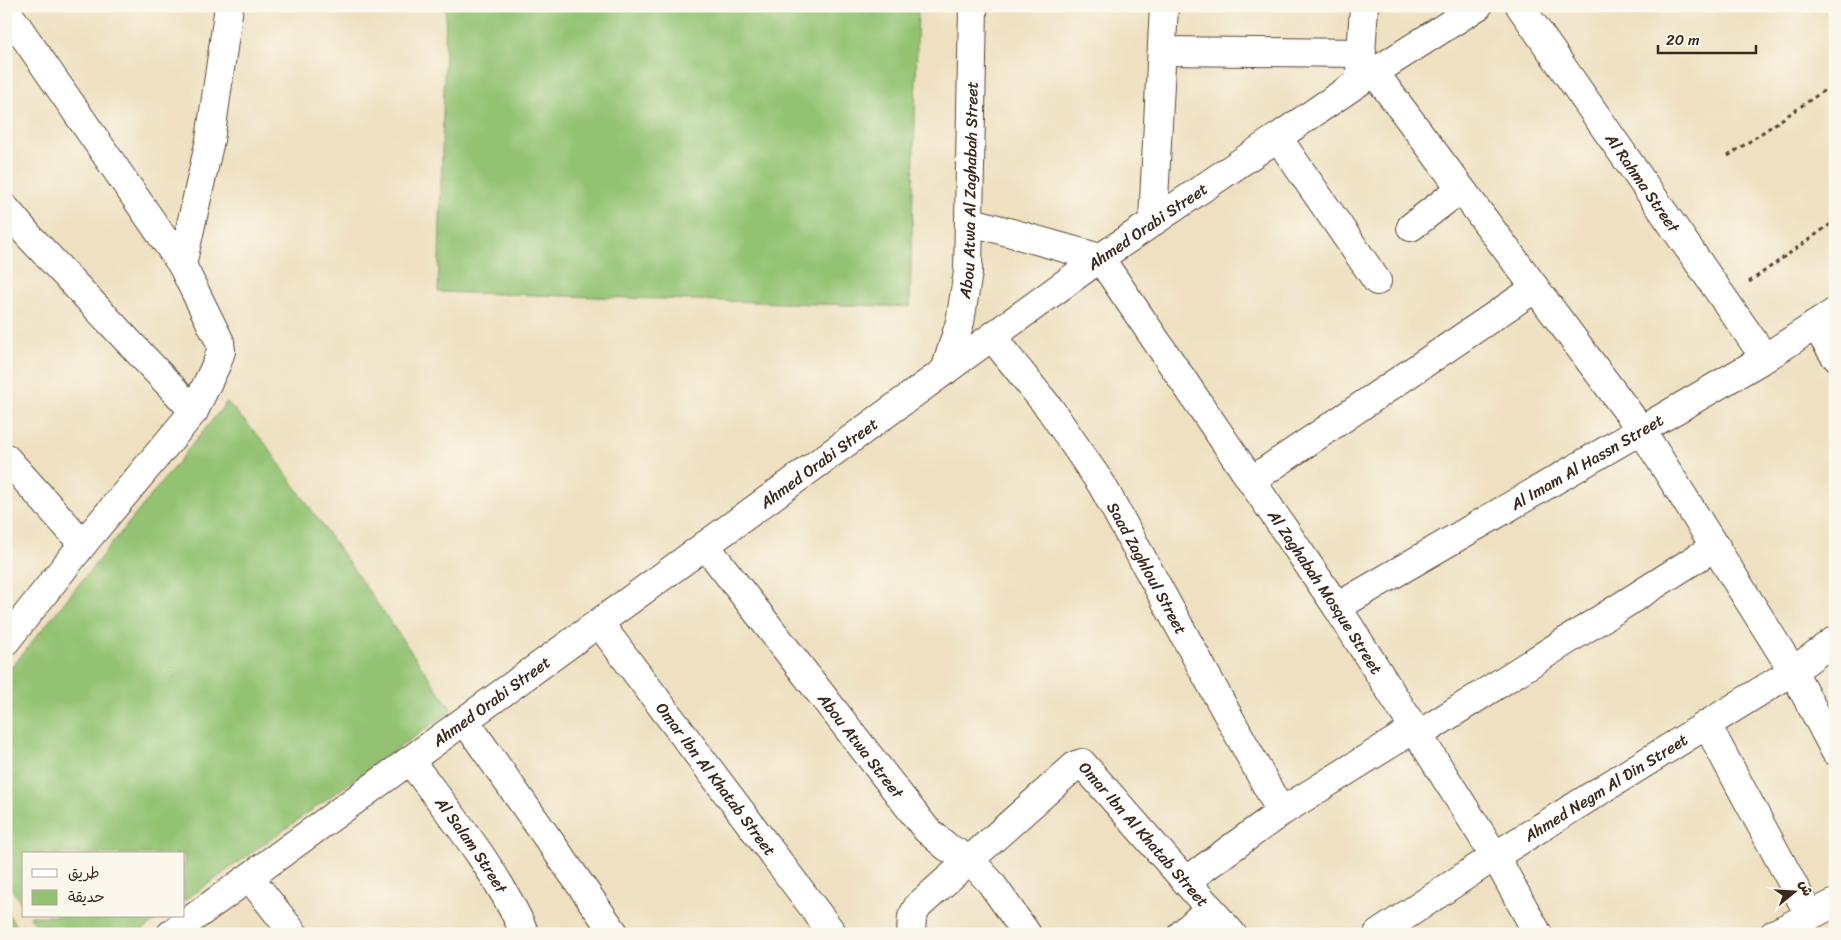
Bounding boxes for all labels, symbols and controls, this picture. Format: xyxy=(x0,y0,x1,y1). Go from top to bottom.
scale bar xyxy=(1658,22,1756,54)
text: 20 m xyxy=(1666,27,1700,53)
street label: Abou Atwa Al Zaghabah Street xyxy=(949,81,986,301)
street label: Al Rahma Street xyxy=(1597,126,1688,239)
street label: Ahmed Orabi Street xyxy=(1080,174,1214,278)
street label: Al Imam Al Hassn Street xyxy=(1504,406,1669,518)
street label: Ahmed Orabi Street xyxy=(752,410,884,516)
street label: Saad Zaghloul Street xyxy=(1099,496,1196,640)
street label: Al Zaghabah Mosque Street xyxy=(1260,502,1391,680)
street label: Ahmed Orabi Street xyxy=(425,648,557,755)
street label: Abou Atwa Street xyxy=(810,685,912,805)
street label: Omar Ibn Al Khatab Street xyxy=(648,695,784,862)
street label: Ahmed Negm Al Din Street xyxy=(1517,725,1694,850)
street label: Omar Ibn Al Khatab Street xyxy=(1072,754,1217,914)
street label: Al Salam Street xyxy=(427,789,516,899)
legend xyxy=(22,852,185,918)
text: طريق xyxy=(68,860,100,886)
north arrow xyxy=(1768,868,1818,918)
text: ش xyxy=(1792,877,1820,899)
text: حديقة xyxy=(68,884,105,910)

